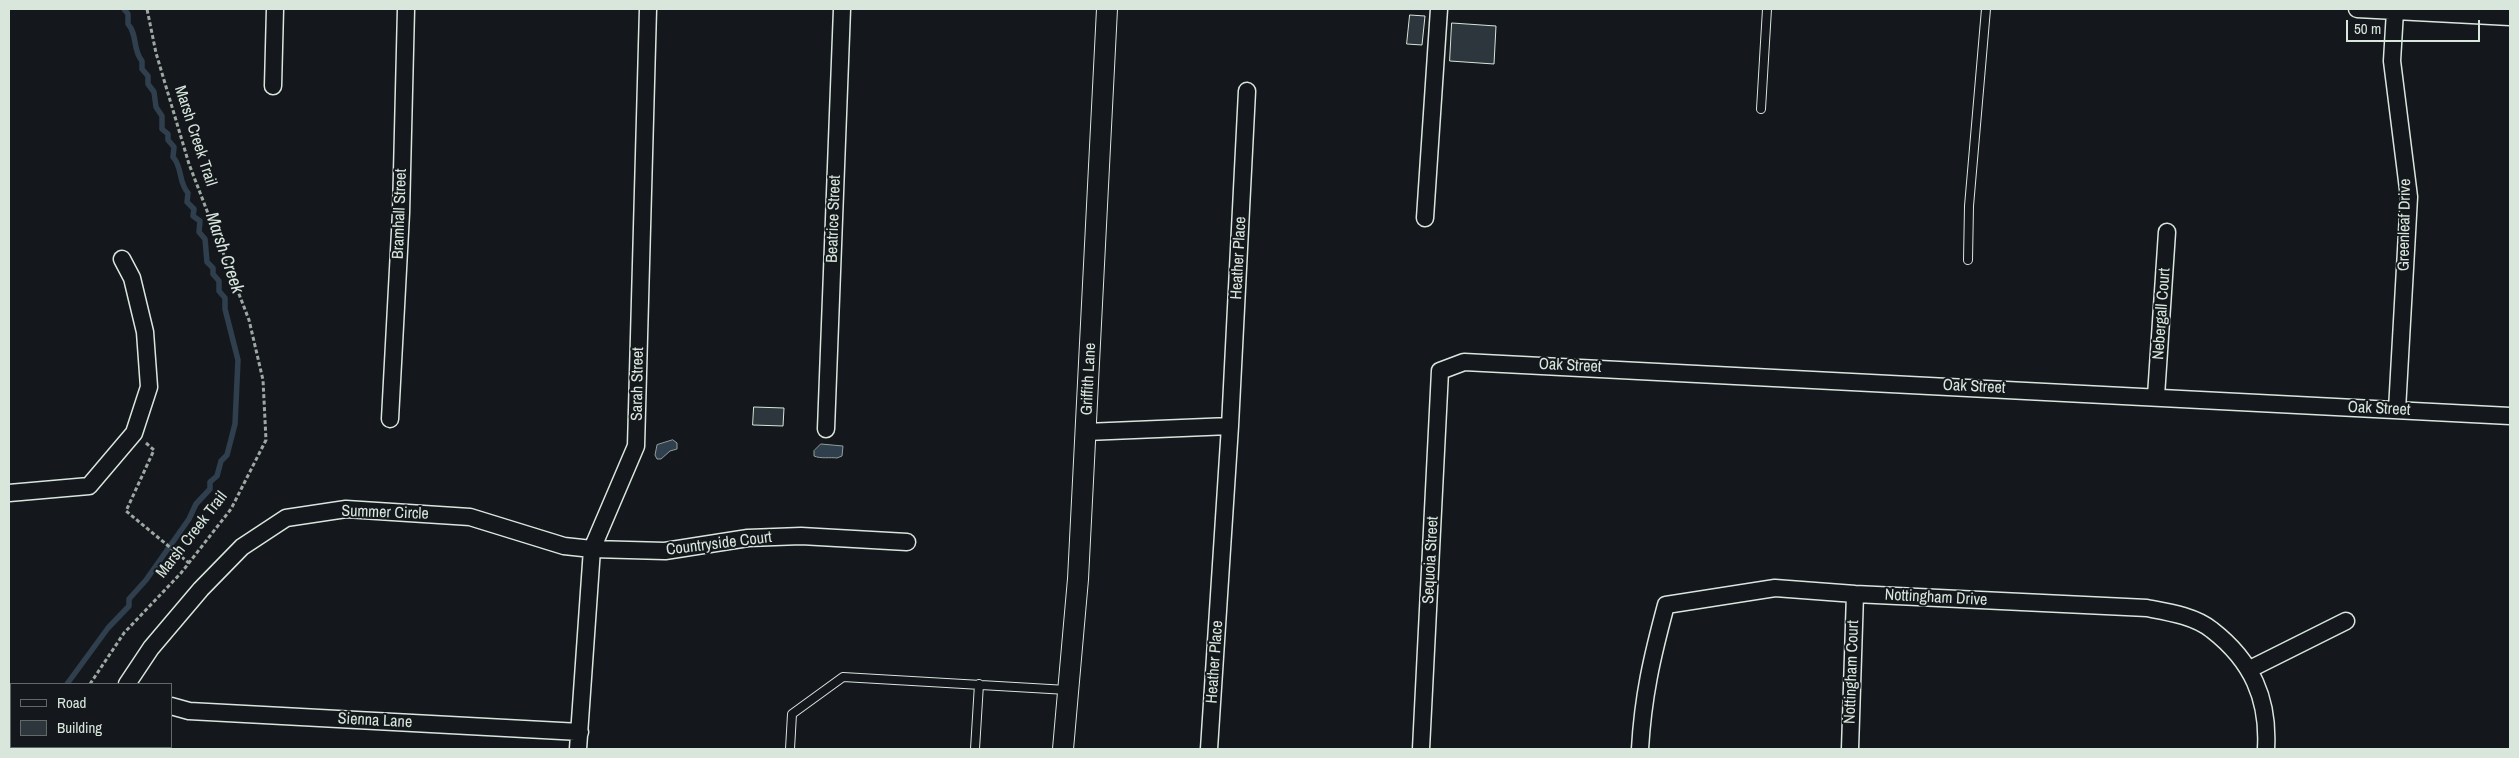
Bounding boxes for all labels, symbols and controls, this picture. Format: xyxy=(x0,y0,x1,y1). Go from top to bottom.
scale bar xyxy=(2349,10,2483,42)
text: 50 m xyxy=(2354,18,2381,39)
street label: Marsh Creek Trail xyxy=(170,83,220,189)
street label: Bramhall Street xyxy=(389,168,411,260)
street label: Beatrice Street xyxy=(823,175,845,263)
street label: Greenleaf Drive xyxy=(2395,179,2415,271)
water label: Marsh Creek xyxy=(200,210,248,296)
street label: Heather Place xyxy=(1227,216,1251,300)
street label: Nebergall Court xyxy=(2149,268,2175,360)
street label: Griffith Lane xyxy=(1078,342,1100,416)
street label: Sarah Street xyxy=(628,347,648,421)
street label: Oak Street xyxy=(1538,355,1602,377)
street label: Oak Street xyxy=(1942,376,2006,398)
street label: Oak Street xyxy=(2347,398,2411,420)
street label: Marsh Creek Trail xyxy=(152,488,232,582)
street label: Summer Circle xyxy=(341,502,429,524)
street label: Sequoia Street xyxy=(1419,516,1443,604)
street label: Countryside Court xyxy=(665,528,773,560)
street label: Nottingham Drive xyxy=(1884,586,1988,610)
street label: Heather Place xyxy=(1203,620,1227,704)
street label: Nottingham Court xyxy=(1841,620,1863,724)
legend xyxy=(10,683,172,748)
text: Road xyxy=(57,692,86,713)
street label: Sienna Lane xyxy=(337,709,413,733)
text: Building xyxy=(57,717,102,738)

